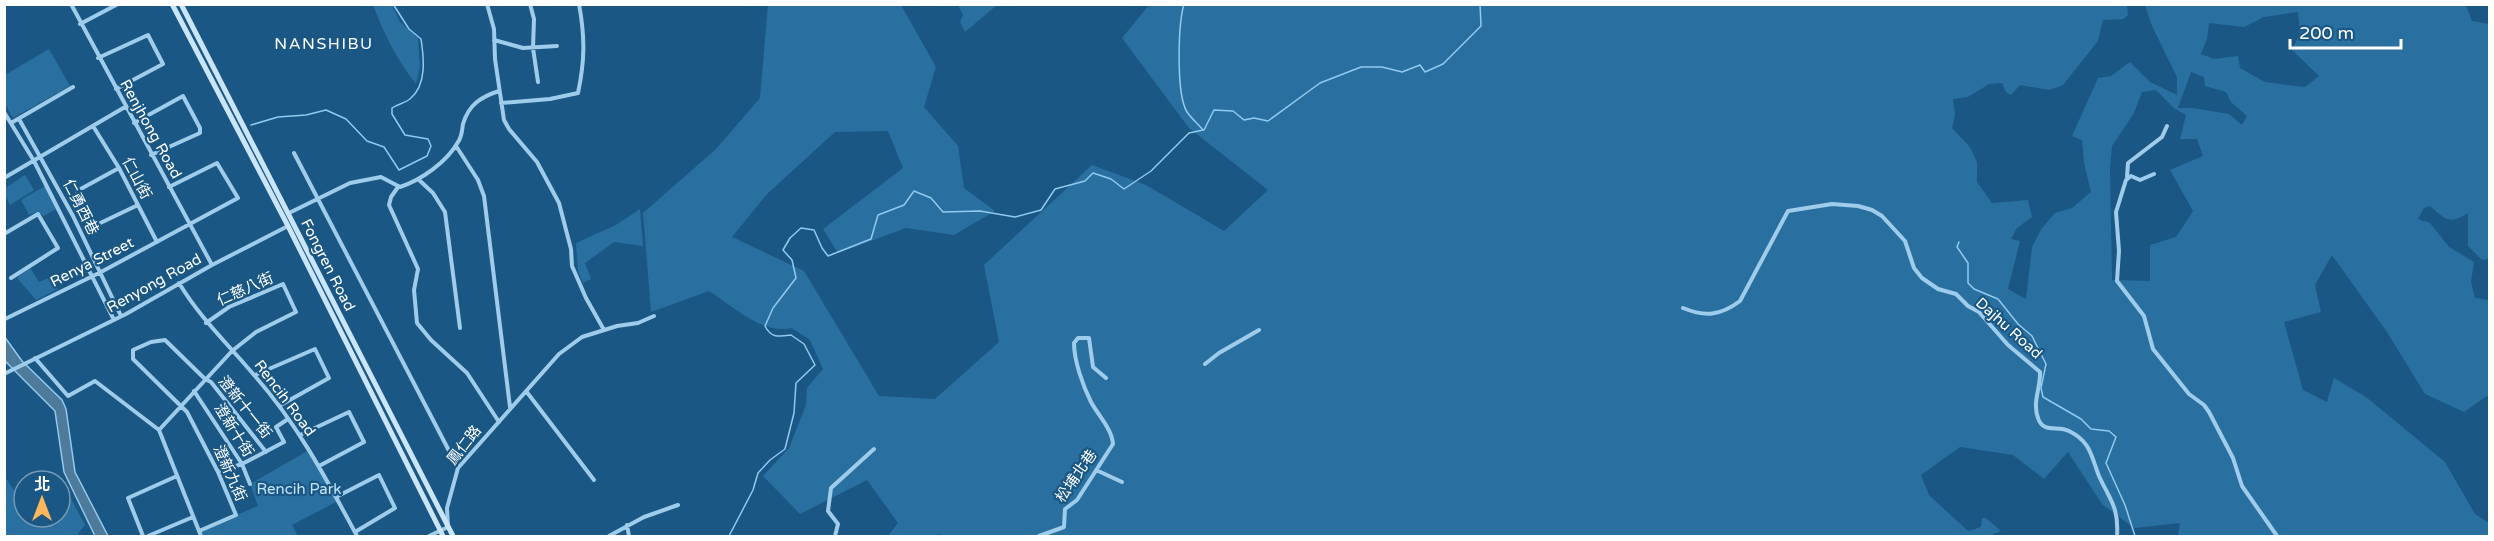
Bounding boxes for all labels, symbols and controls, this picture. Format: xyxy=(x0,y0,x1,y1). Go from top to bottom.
scale bar xyxy=(2290,12,2401,50)
text: 200 m xyxy=(2299,22,2354,44)
district label: NANSHIBU xyxy=(274,34,374,54)
street label: Renjhong Road xyxy=(116,76,186,182)
street label: 仁山街 xyxy=(118,154,156,202)
street label: 仁勇西巷 xyxy=(59,176,103,238)
street label: Fongren Road xyxy=(297,216,359,314)
street label: Renya Street xyxy=(47,233,137,291)
street label: Renyong Road xyxy=(104,250,204,316)
street label: 仁慈八街 xyxy=(214,269,276,309)
street label: Dajhu Road xyxy=(1972,293,2046,363)
street label: Rencih Road xyxy=(250,356,320,440)
street label: 澄新十一街 xyxy=(214,372,276,442)
street label: 澄新十街 xyxy=(210,400,258,460)
street label: 鳳仁路 xyxy=(443,422,485,468)
street label: 澄新九街 xyxy=(210,442,250,504)
street label: 松埔北巷 xyxy=(1051,446,1101,506)
north arrow xyxy=(12,469,72,529)
text: 北 xyxy=(34,475,50,495)
park label: Rencih Park xyxy=(256,480,342,498)

